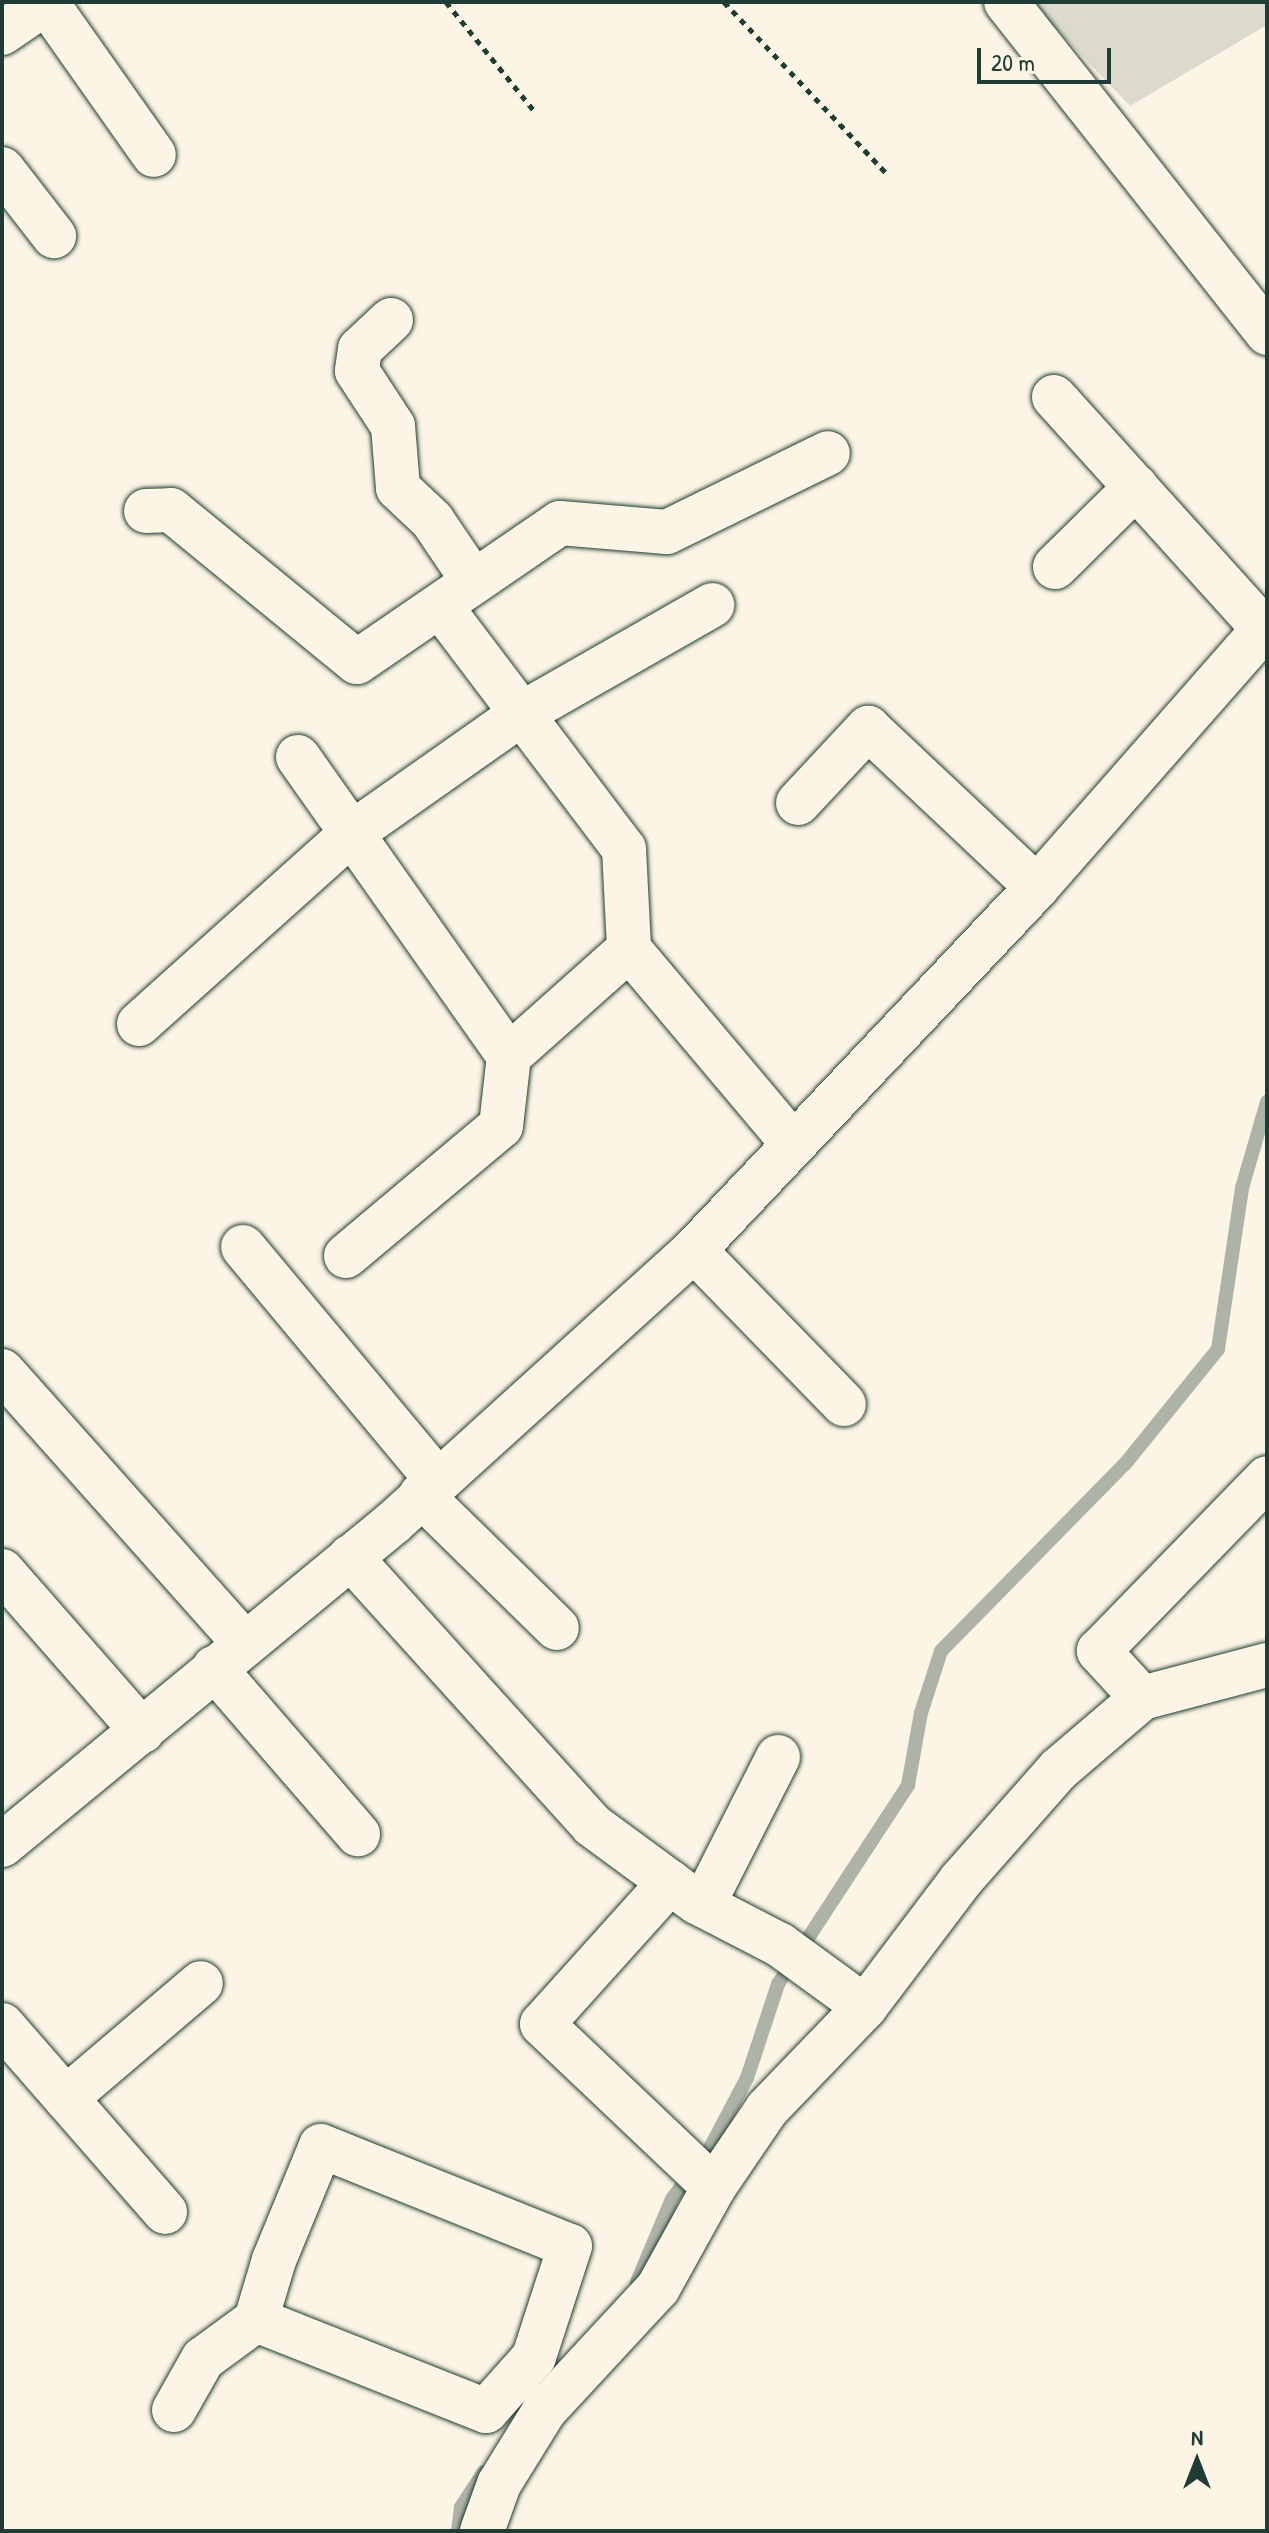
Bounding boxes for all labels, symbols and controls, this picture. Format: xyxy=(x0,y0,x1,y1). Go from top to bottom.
scale bar xyxy=(981,32,1115,82)
text: 20 m xyxy=(991,46,1035,78)
north arrow xyxy=(1157,2421,1237,2501)
text: N xyxy=(1191,2422,1203,2452)

